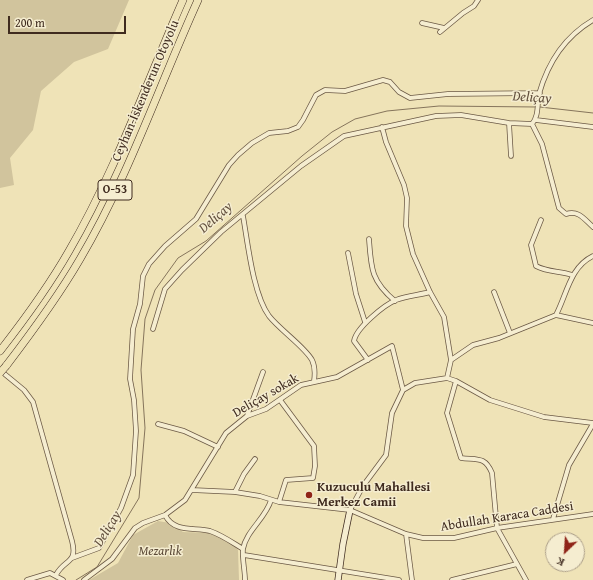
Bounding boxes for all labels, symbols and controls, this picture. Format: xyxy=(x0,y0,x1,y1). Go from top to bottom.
scale bar xyxy=(10,8,128,34)
text: 200 m xyxy=(15,14,45,31)
street label: Ceyhan-İskenderun Otoyolu xyxy=(109,18,183,164)
water label: Deliçay xyxy=(512,88,552,108)
road number: O-53 xyxy=(98,180,132,200)
water label: Deliçay xyxy=(196,199,236,237)
street label: Deliçay sokak xyxy=(230,371,302,421)
place label: Kuzuculu Mahallesi Merkez Camii xyxy=(317,480,430,511)
marker: Kuzuculu Mahallesi Merkez Camii xyxy=(304,490,314,500)
street label: Abdullah Karaca Caddesi xyxy=(440,499,574,535)
water label: Deliçay xyxy=(91,508,125,550)
north arrow xyxy=(545,532,585,572)
park label: Mezarlık xyxy=(138,544,182,560)
text: K xyxy=(554,553,567,571)

